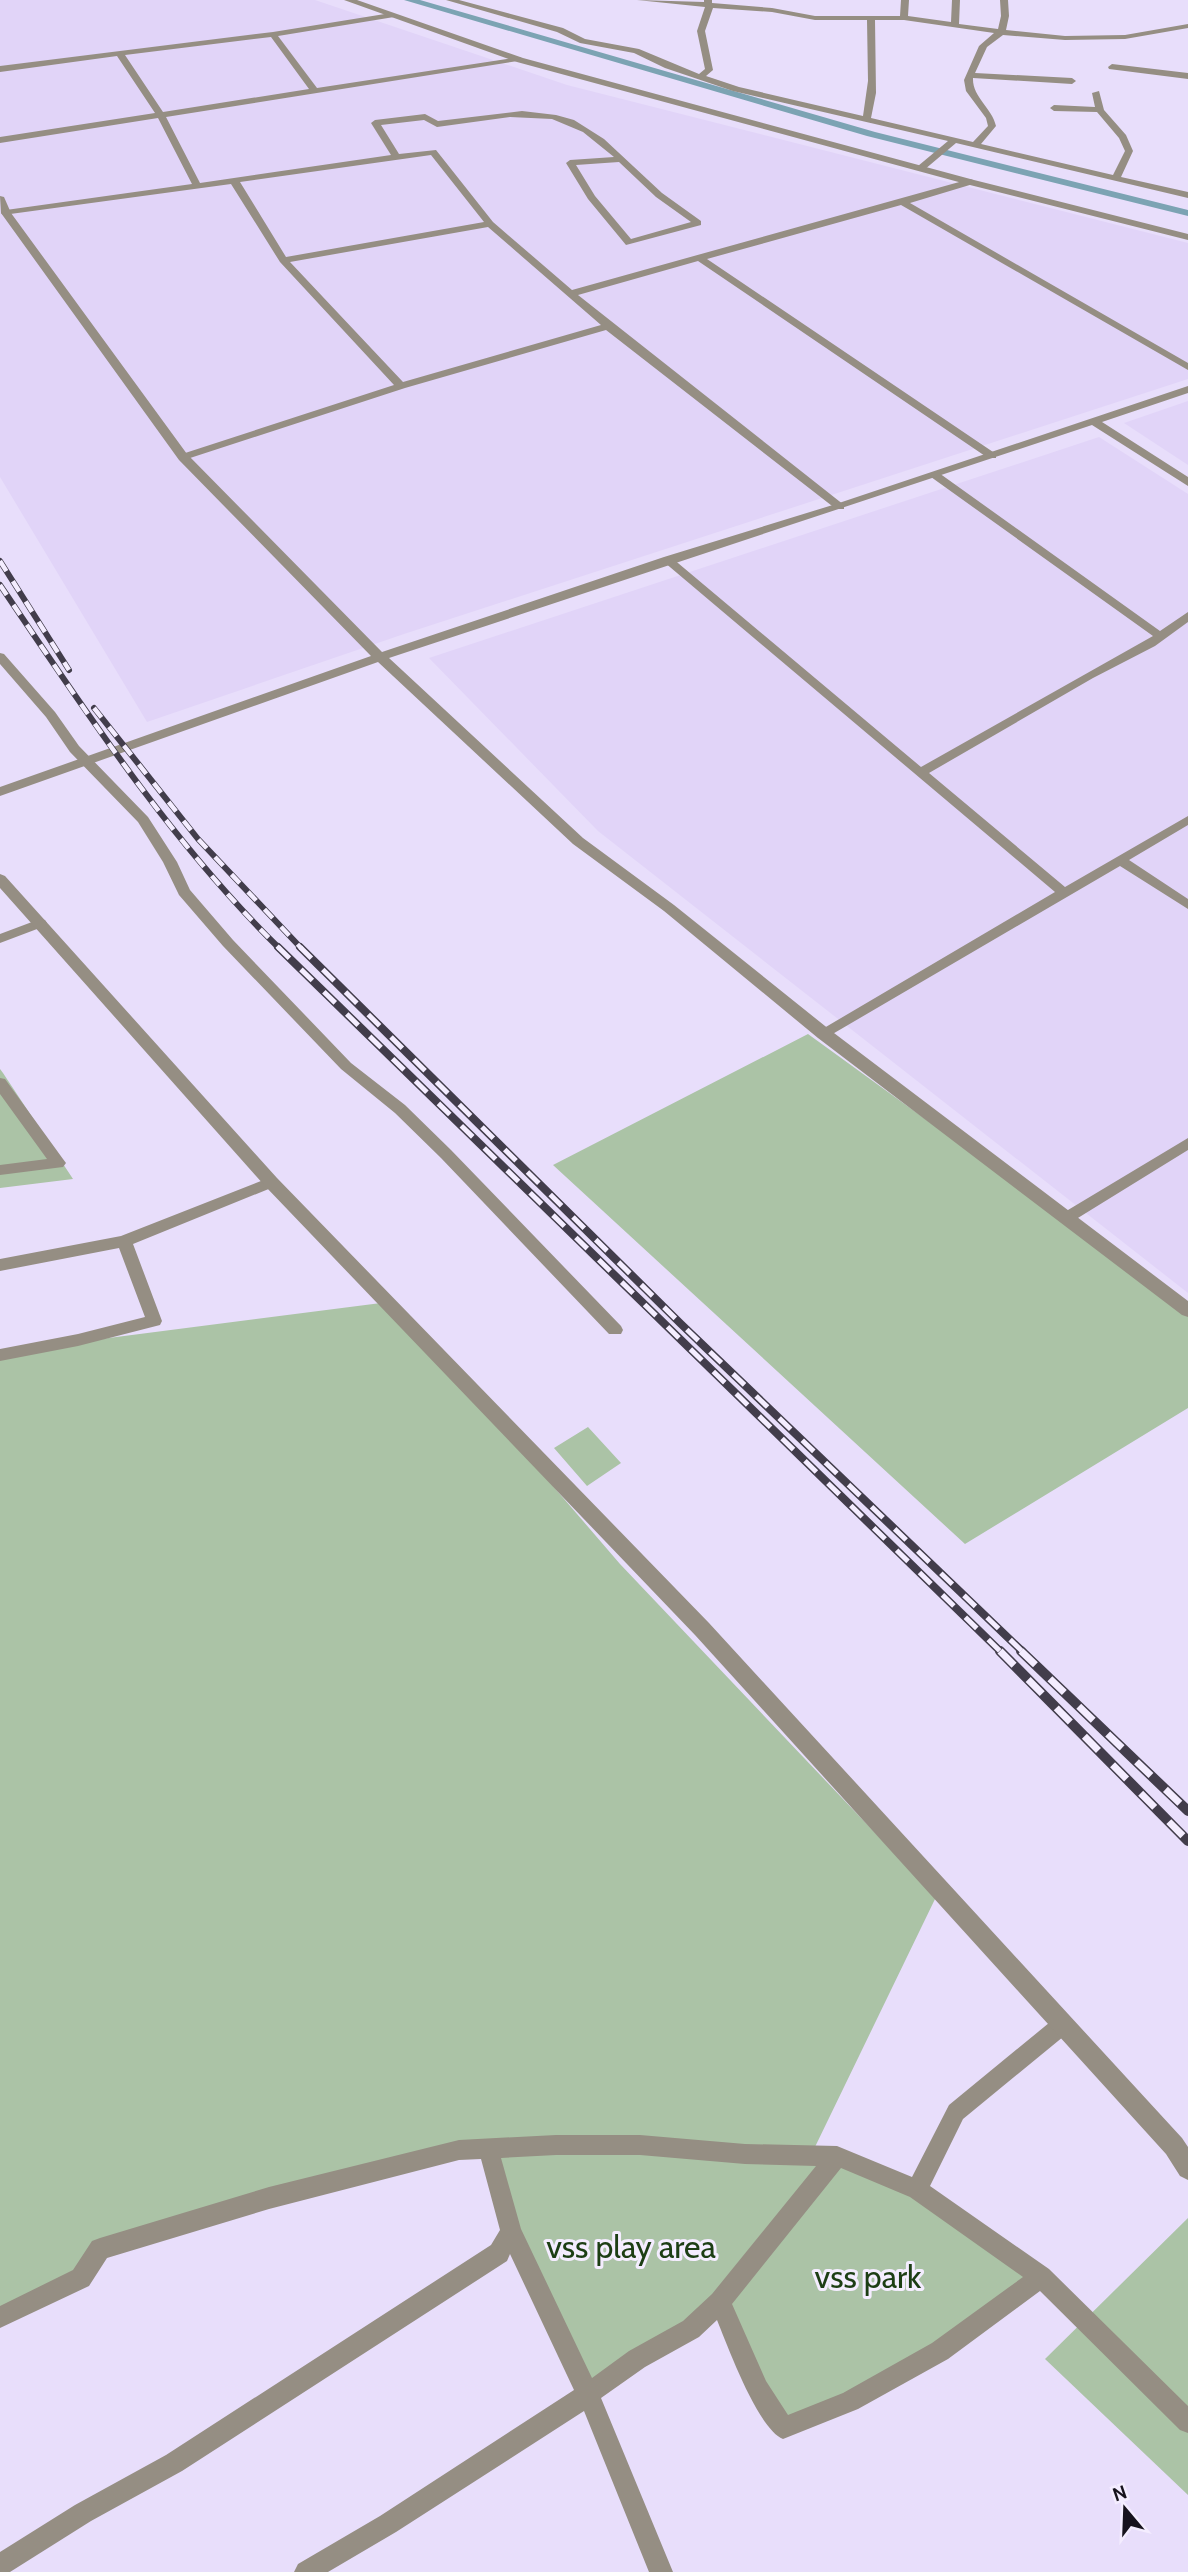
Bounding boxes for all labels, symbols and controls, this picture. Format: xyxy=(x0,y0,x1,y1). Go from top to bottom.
park label: vss play area xyxy=(546,2227,716,2266)
park label: vss park xyxy=(815,2257,922,2296)
north arrow xyxy=(1090,2474,1160,2544)
text: N xyxy=(1110,2480,1130,2506)

